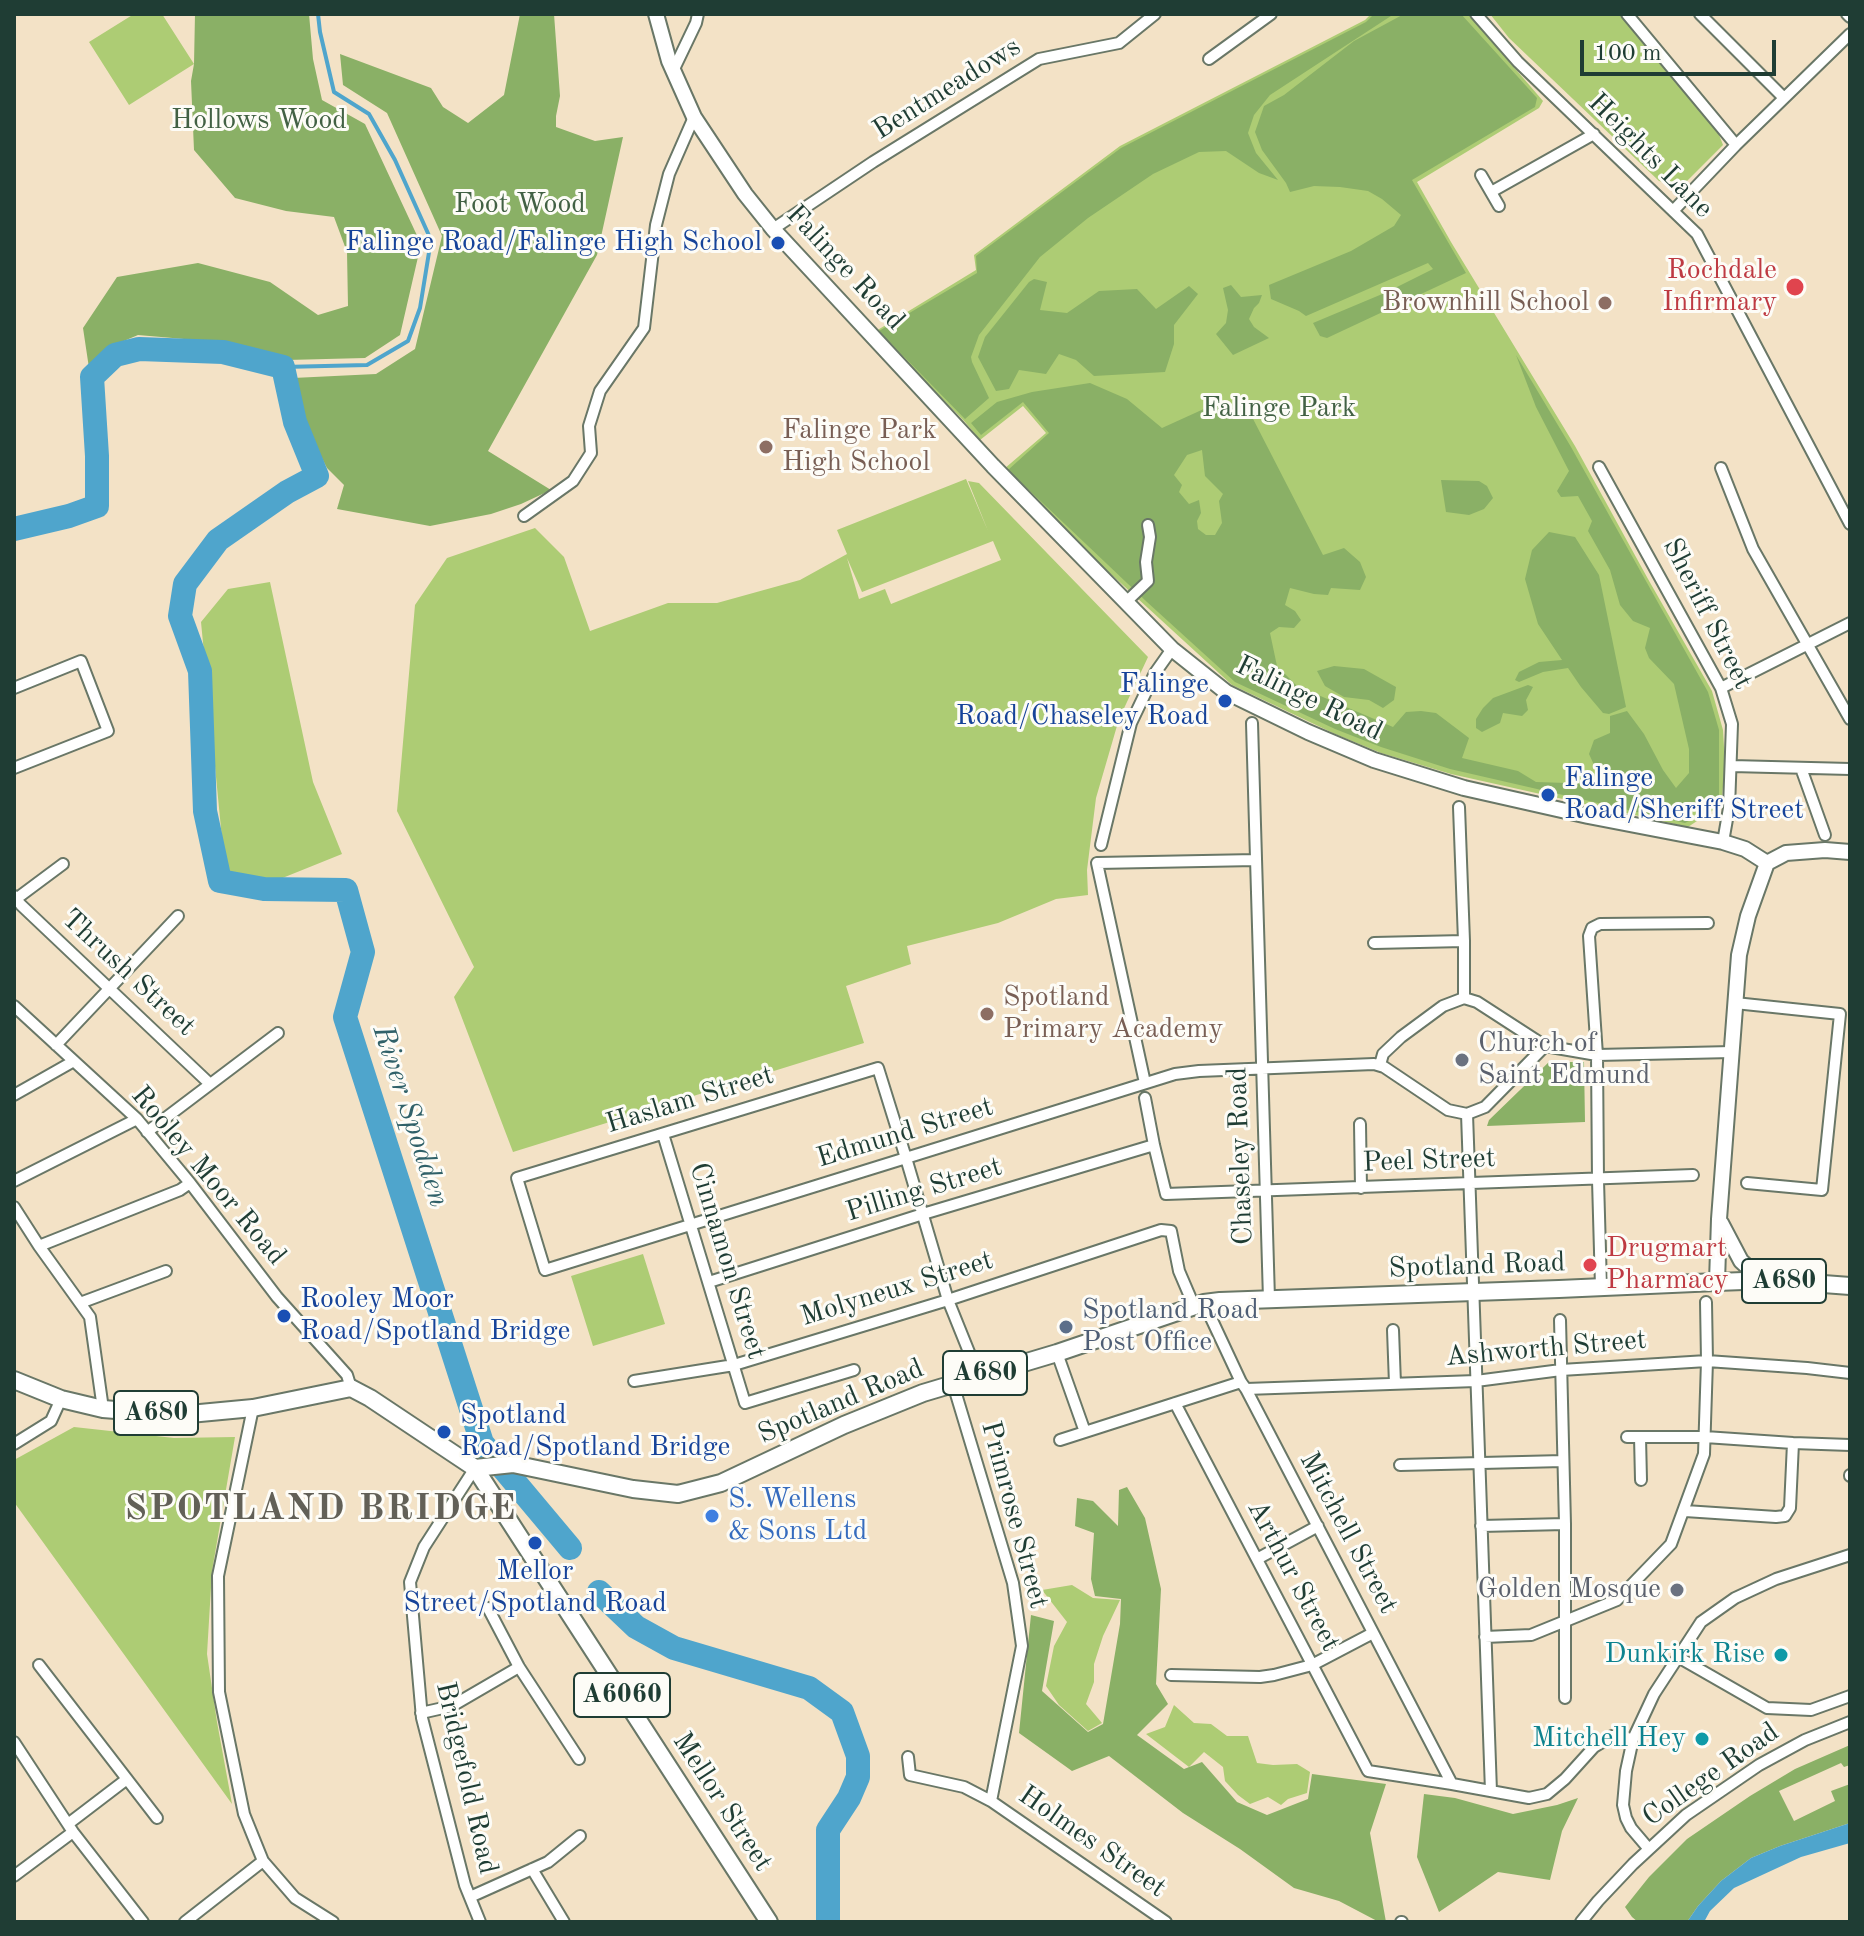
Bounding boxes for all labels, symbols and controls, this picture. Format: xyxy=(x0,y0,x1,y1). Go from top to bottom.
scale bar xyxy=(1584,24,1780,74)
street label: Bentmeadows xyxy=(867,30,1027,148)
text: 100 m xyxy=(1594,42,1662,66)
street label: Heights Lane xyxy=(1580,86,1720,226)
park label: Hollows Wood xyxy=(171,104,347,138)
park label: Foot Wood xyxy=(454,188,586,222)
street label: Falinge Road xyxy=(778,198,912,338)
place label: Falinge Road/Falinge High School xyxy=(345,226,762,260)
marker: Falinge Road/Falinge High School xyxy=(769,234,787,252)
place label: Rochdale Infirmary xyxy=(1662,254,1777,320)
marker: Rochdale Infirmary xyxy=(1784,276,1806,298)
place label: Brownhill School xyxy=(1382,286,1589,320)
marker: Brownhill School xyxy=(1596,294,1614,312)
park label: Falinge Park xyxy=(1202,392,1356,426)
place label: Falinge Park High School xyxy=(782,414,937,480)
marker: Falinge Park High School xyxy=(757,438,775,456)
street label: Sheriff Street xyxy=(1655,533,1759,695)
street label: Falinge Road xyxy=(1230,649,1388,749)
place label: Falinge Road/Chaseley Road xyxy=(956,668,1209,734)
marker: Falinge Road/Chaseley Road xyxy=(1216,692,1234,710)
place label: Falinge Road/Sheriff Street xyxy=(1564,762,1804,828)
marker: Falinge Road/Sheriff Street xyxy=(1539,786,1557,804)
street label: Thrush Street xyxy=(54,902,202,1044)
place label: Spotland Primary Academy xyxy=(1003,981,1223,1047)
marker: Spotland Primary Academy xyxy=(978,1005,996,1023)
water label: River Spodden xyxy=(364,1020,456,1212)
place label: Church of Saint Edmund xyxy=(1478,1027,1650,1093)
marker: Church of Saint Edmund xyxy=(1453,1051,1471,1069)
street label: Haslam Street xyxy=(602,1059,778,1141)
street label: Chaseley Road xyxy=(1221,1066,1261,1246)
street label: Rooley Moor Road xyxy=(123,1079,293,1273)
street label: Edmund Street xyxy=(813,1090,997,1176)
street label: Peel Street xyxy=(1362,1142,1496,1180)
street label: Pilling Street xyxy=(842,1150,1006,1230)
street label: Cinnamon Street xyxy=(681,1159,773,1363)
place label: Drugmart Pharmacy xyxy=(1606,1232,1729,1298)
street label: Molyneux Street xyxy=(797,1244,997,1334)
street label: Spotland Road xyxy=(1388,1246,1566,1286)
marker: Drugmart Pharmacy xyxy=(1581,1256,1599,1274)
road number: A680 xyxy=(1742,1259,1826,1303)
place label: Rooley Moor Road/Spotland Bridge xyxy=(300,1283,570,1349)
place label: Spotland Road Post Office xyxy=(1082,1294,1259,1360)
marker: Rooley Moor Road/Spotland Bridge xyxy=(275,1307,293,1325)
marker: Spotland Road Post Office xyxy=(1057,1318,1075,1336)
street label: Ashworth Street xyxy=(1444,1323,1648,1375)
road number: A680 xyxy=(943,1351,1027,1395)
street label: Spotland Road xyxy=(753,1352,929,1452)
road number: A680 xyxy=(114,1391,198,1435)
place label: Spotland Road/Spotland Bridge xyxy=(460,1399,730,1465)
street label: Primrose Street xyxy=(973,1418,1055,1612)
marker: Spotland Road/Spotland Bridge xyxy=(435,1423,453,1441)
street label: Mitchell Street xyxy=(1291,1446,1405,1620)
place label: S. Wellens & Sons Ltd xyxy=(728,1483,867,1549)
district label: SPOTLAND BRIDGE xyxy=(125,1488,517,1532)
street label: Arthur Street xyxy=(1239,1495,1347,1657)
marker: S. Wellens & Sons Ltd xyxy=(703,1507,721,1525)
marker: Mellor Street/Spotland Road xyxy=(526,1534,544,1552)
place label: Mellor Street/Spotland Road xyxy=(403,1555,667,1621)
place label: Golden Mosque xyxy=(1478,1573,1661,1607)
marker: Golden Mosque xyxy=(1668,1581,1686,1599)
place label: Dunkirk Rise xyxy=(1604,1638,1765,1672)
marker: Dunkirk Rise xyxy=(1772,1646,1790,1664)
road number: A6060 xyxy=(574,1673,670,1717)
street label: Bridgefold Road xyxy=(428,1678,504,1878)
street label: College Road xyxy=(1636,1716,1786,1834)
place label: Mitchell Hey xyxy=(1532,1722,1686,1756)
street label: Mellor Street xyxy=(665,1726,779,1878)
marker: Mitchell Hey xyxy=(1693,1730,1711,1748)
street label: Holmes Street xyxy=(1012,1779,1172,1905)

